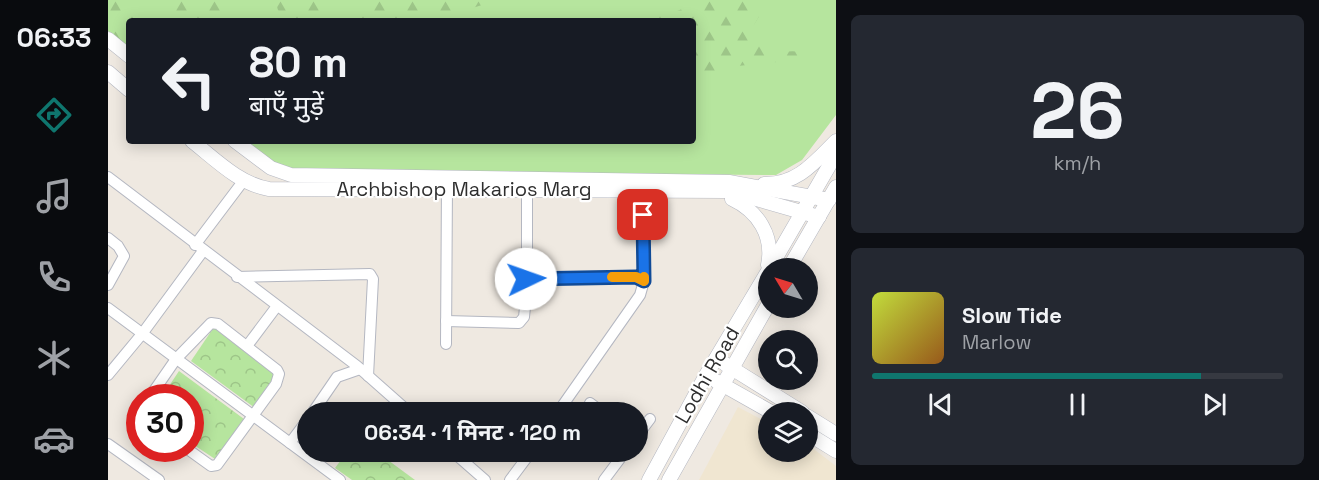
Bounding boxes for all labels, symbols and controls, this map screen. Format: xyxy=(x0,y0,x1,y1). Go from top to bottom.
text: 06:33 xyxy=(16,20,92,55)
text: 80 m xyxy=(249,36,348,89)
icon: left xyxy=(150,42,228,120)
text: 26 xyxy=(1030,61,1125,161)
text: बाएँ मुड़ें xyxy=(249,88,324,123)
icon: directions xyxy=(33,94,75,136)
text: km/h xyxy=(1054,150,1101,176)
icon: music xyxy=(33,175,75,217)
street label: Archbishop Makarios Marg xyxy=(336,176,592,202)
pin xyxy=(617,189,668,240)
icon: arrive xyxy=(626,198,659,231)
position arrow xyxy=(494,247,558,311)
icon: phone xyxy=(33,256,75,298)
north arrow xyxy=(758,258,818,318)
map controls xyxy=(758,258,818,462)
text: Slow Tide xyxy=(962,301,1062,329)
street label: Lodhi Road xyxy=(669,322,745,428)
text: Marlow xyxy=(962,329,1031,355)
button: search xyxy=(758,330,818,390)
icon: climate xyxy=(33,337,75,379)
speed limit sign: 30 xyxy=(126,384,204,462)
icon: previous xyxy=(924,388,957,421)
icon: pause xyxy=(1061,388,1094,421)
icon: next xyxy=(1198,388,1231,421)
button: layers xyxy=(758,402,818,462)
icon: car xyxy=(33,418,75,460)
text: 06:34 · 1 मिनट · 120 m xyxy=(364,418,581,446)

